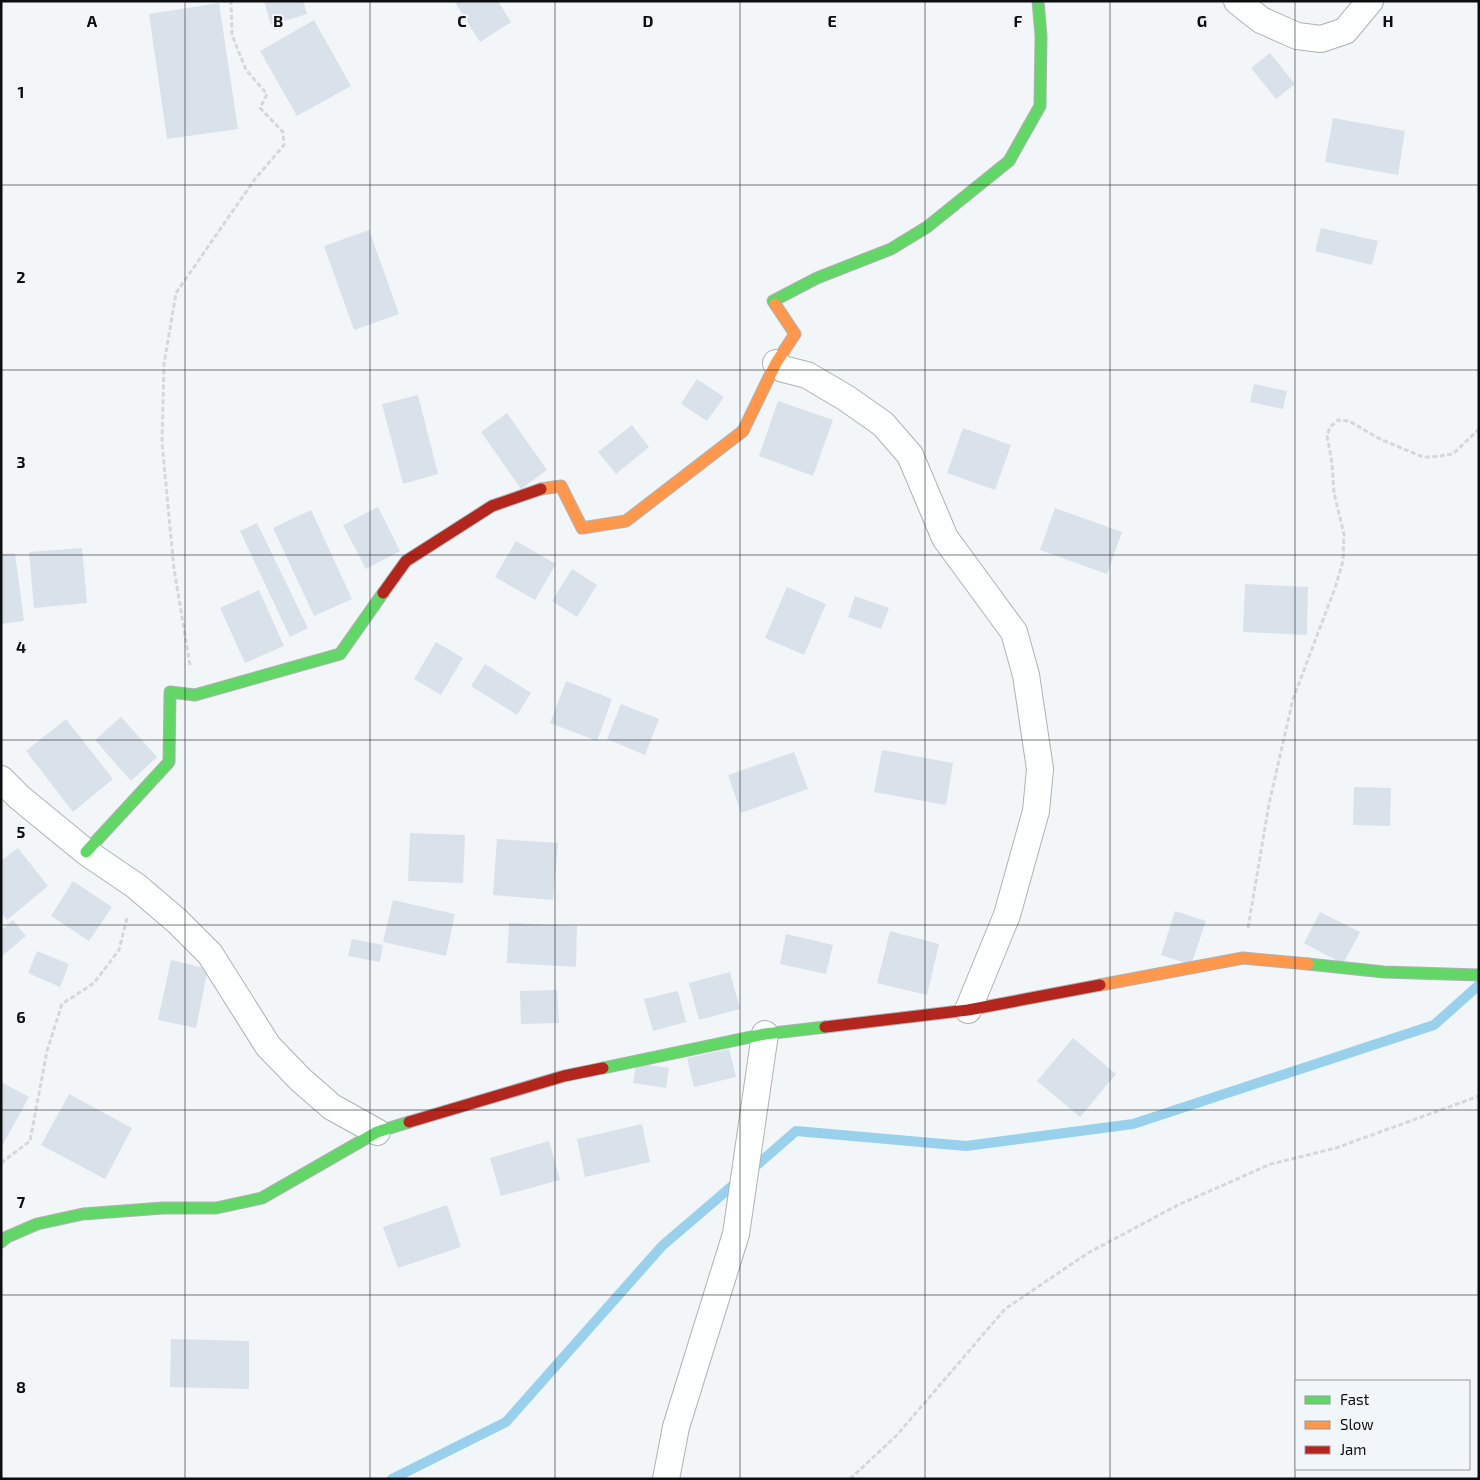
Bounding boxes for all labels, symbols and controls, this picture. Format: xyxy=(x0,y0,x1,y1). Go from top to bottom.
text: A xyxy=(87,11,98,30)
text: B xyxy=(273,11,283,30)
text: C xyxy=(457,11,467,30)
text: D xyxy=(643,11,654,30)
text: E xyxy=(827,11,837,30)
text: F xyxy=(1014,11,1023,30)
text: G xyxy=(1197,11,1207,30)
text: H xyxy=(1382,11,1394,30)
text: 1 xyxy=(18,82,24,101)
text: 2 xyxy=(16,267,26,286)
text: 3 xyxy=(16,452,26,471)
text: 4 xyxy=(16,637,26,656)
text: 5 xyxy=(17,822,26,841)
text: 6 xyxy=(16,1007,26,1026)
text: 7 xyxy=(17,1192,26,1211)
text: 8 xyxy=(16,1377,26,1396)
legend xyxy=(1295,1380,1470,1470)
text: Fast xyxy=(1340,1390,1370,1408)
text: Slow xyxy=(1340,1415,1374,1433)
text: Jam xyxy=(1340,1440,1366,1458)

